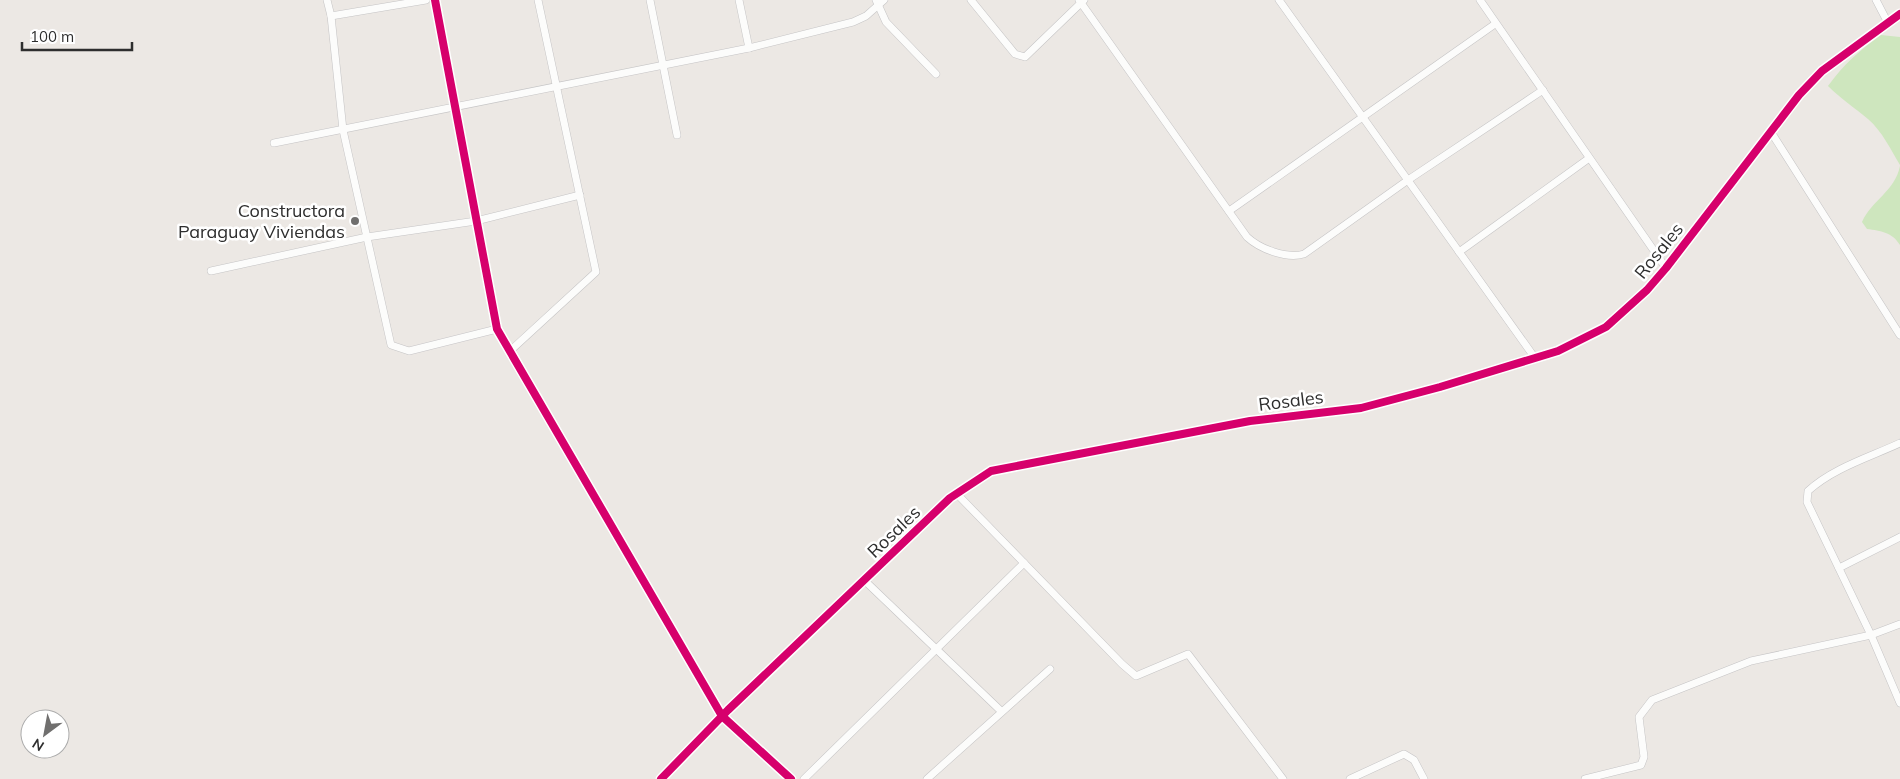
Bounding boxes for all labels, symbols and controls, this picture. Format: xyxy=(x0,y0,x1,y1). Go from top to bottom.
scale bar xyxy=(22,20,132,52)
text: 100 m xyxy=(30,27,74,46)
place label: Constructora Paraguay Viviendas xyxy=(178,199,345,243)
marker: Constructora Paraguay Viviendas xyxy=(349,215,361,227)
street label: Rosales xyxy=(1629,218,1688,283)
street label: Rosales xyxy=(1257,385,1325,416)
street label: Rosales xyxy=(862,501,925,563)
north arrow xyxy=(20,709,70,759)
text: N xyxy=(29,735,47,755)

